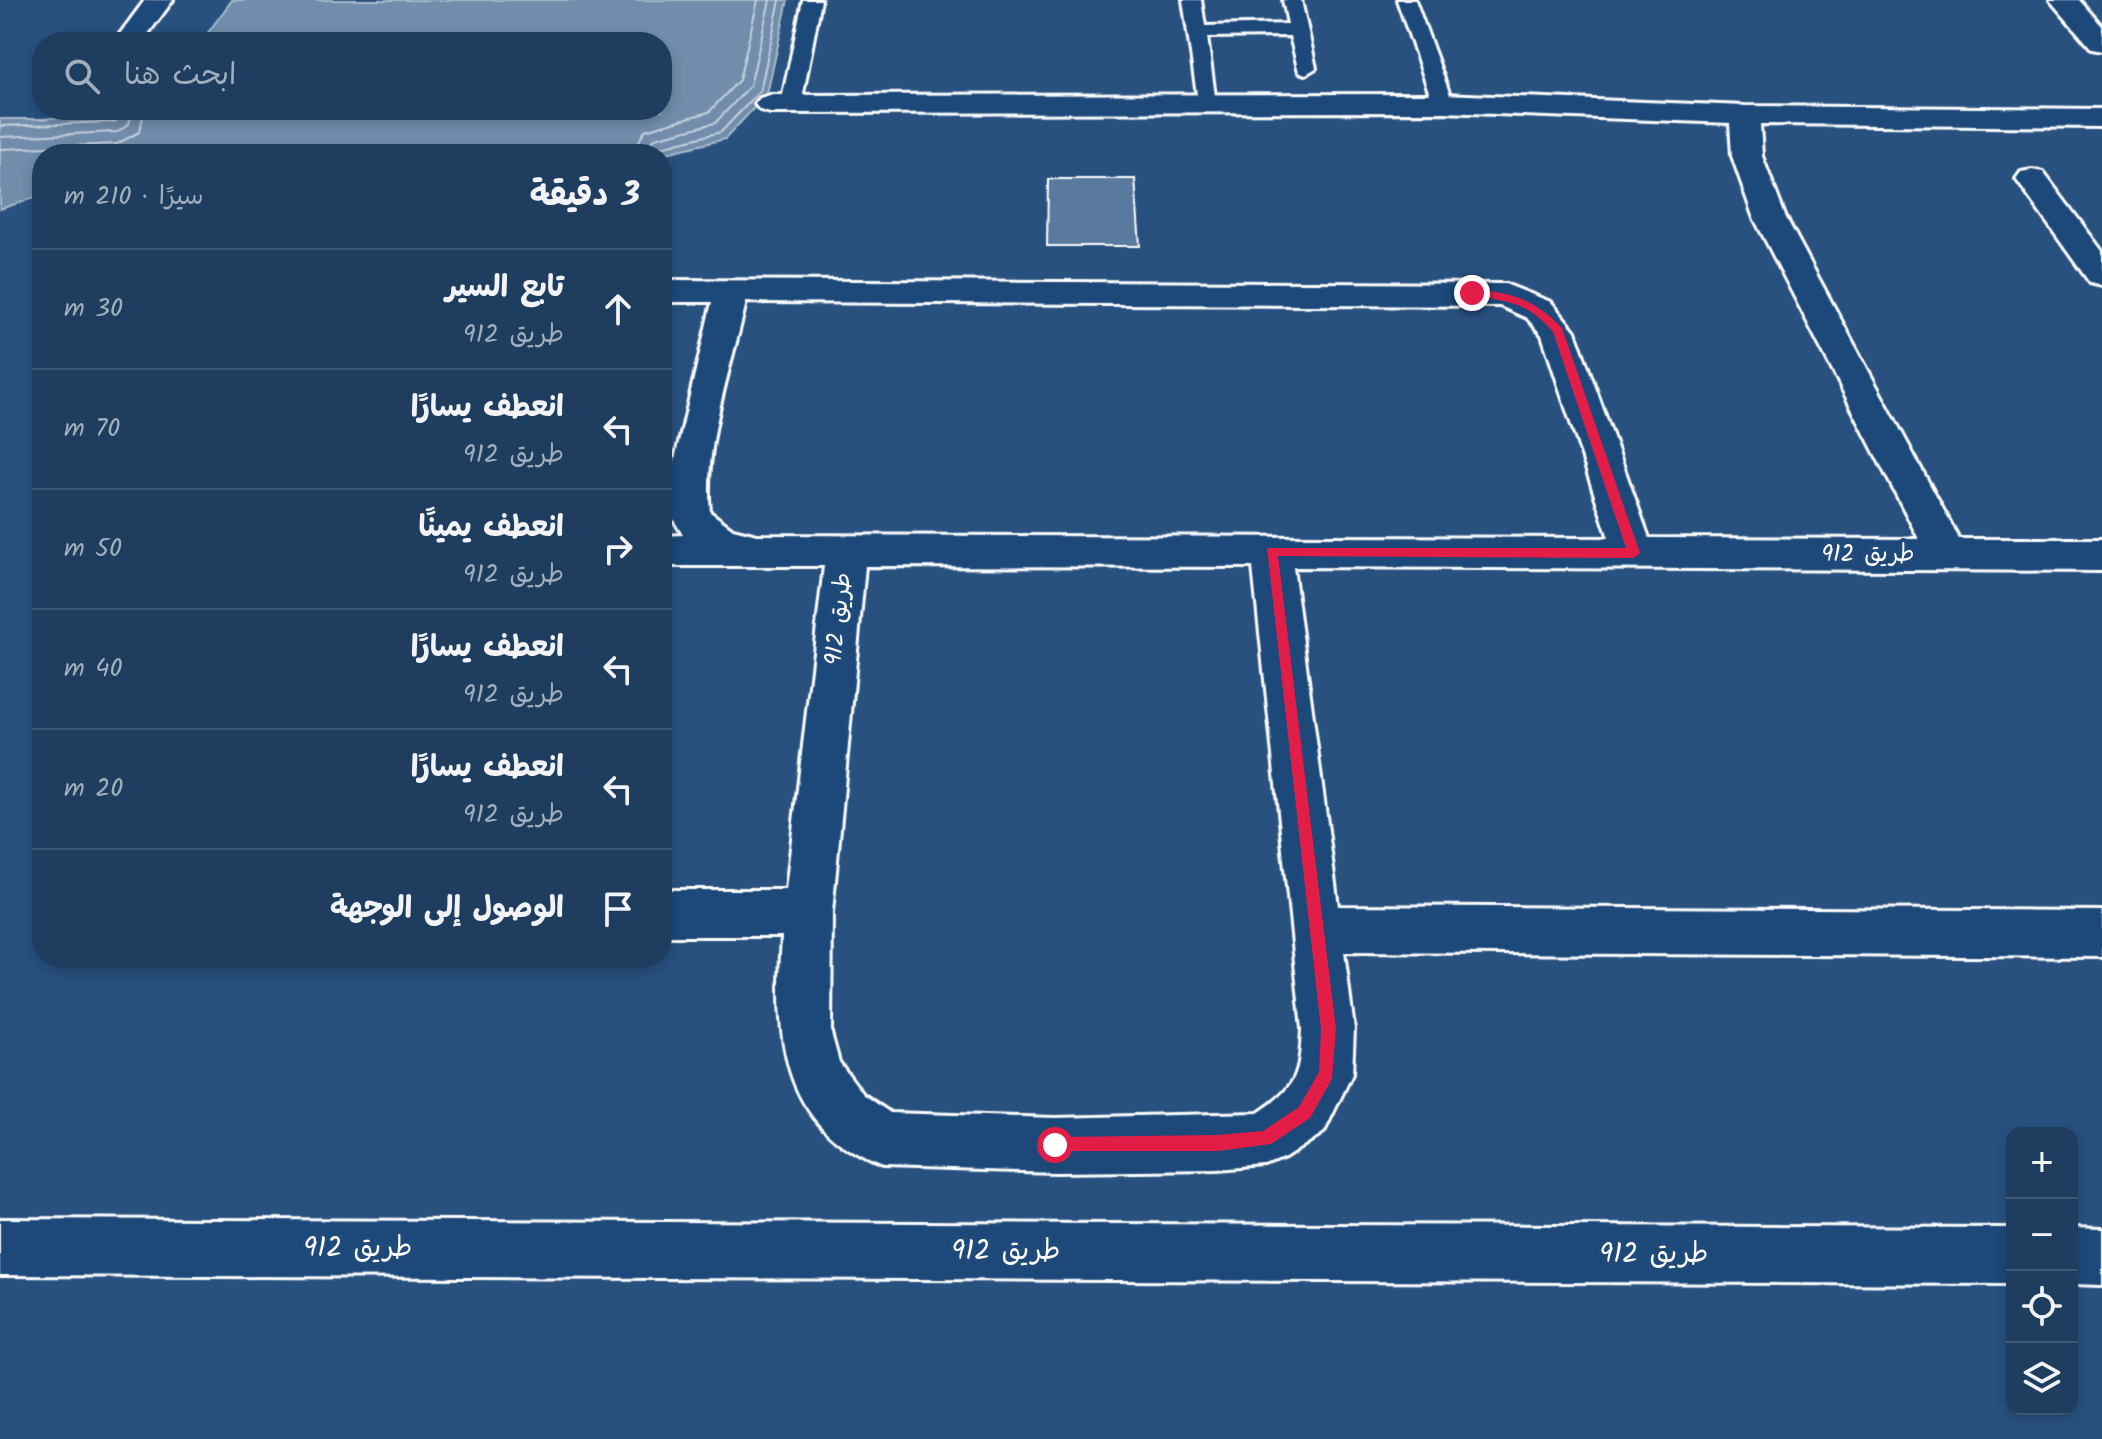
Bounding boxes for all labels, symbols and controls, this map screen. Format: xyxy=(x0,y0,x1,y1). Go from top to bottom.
search box xyxy=(32,32,672,120)
text: ابحث هنا xyxy=(124,52,236,100)
icon: search xyxy=(60,54,104,98)
text: 3 دقيقة xyxy=(530,169,640,223)
text: سيرًا · 210 m xyxy=(64,176,204,218)
text: تابع السير xyxy=(446,264,564,312)
route end xyxy=(1454,275,1490,311)
icon: ahead xyxy=(596,287,640,331)
text: 30 m xyxy=(64,288,123,330)
text: طريق 912 xyxy=(463,314,564,356)
text: انعطف يسارًا xyxy=(411,384,564,432)
icon: left xyxy=(596,407,640,451)
text: 70 m xyxy=(64,408,120,450)
text: طريق 912 xyxy=(463,434,564,476)
text: انعطف يمينًا xyxy=(418,504,564,552)
icon: right xyxy=(596,527,640,571)
text: 50 m xyxy=(64,528,122,570)
street label: طريق 912 xyxy=(1821,535,1915,574)
text: طريق 912 xyxy=(463,554,564,596)
street label: طريق 912 xyxy=(815,571,863,667)
text: انعطف يسارًا xyxy=(411,624,564,672)
icon: left xyxy=(596,647,640,691)
text: 40 m xyxy=(64,648,122,690)
text: طريق 912 xyxy=(463,674,564,716)
text: انعطف يسارًا xyxy=(411,744,564,792)
icon: left xyxy=(596,767,640,811)
text: 20 m xyxy=(64,768,123,810)
text: طريق 912 xyxy=(463,794,564,836)
text: الوصول إلى الوجهة xyxy=(330,885,564,933)
icon: arrive xyxy=(596,887,640,931)
route start xyxy=(1037,1127,1073,1163)
map controls xyxy=(2006,1127,2078,1415)
button: + xyxy=(2006,1127,2078,1199)
button: − xyxy=(2006,1199,2078,1271)
street label: طريق 912 xyxy=(304,1226,412,1271)
street label: طريق 912 xyxy=(952,1229,1060,1274)
street label: طريق 912 xyxy=(1600,1232,1708,1277)
button: locate xyxy=(2006,1271,2078,1343)
button: layers xyxy=(2006,1343,2078,1415)

